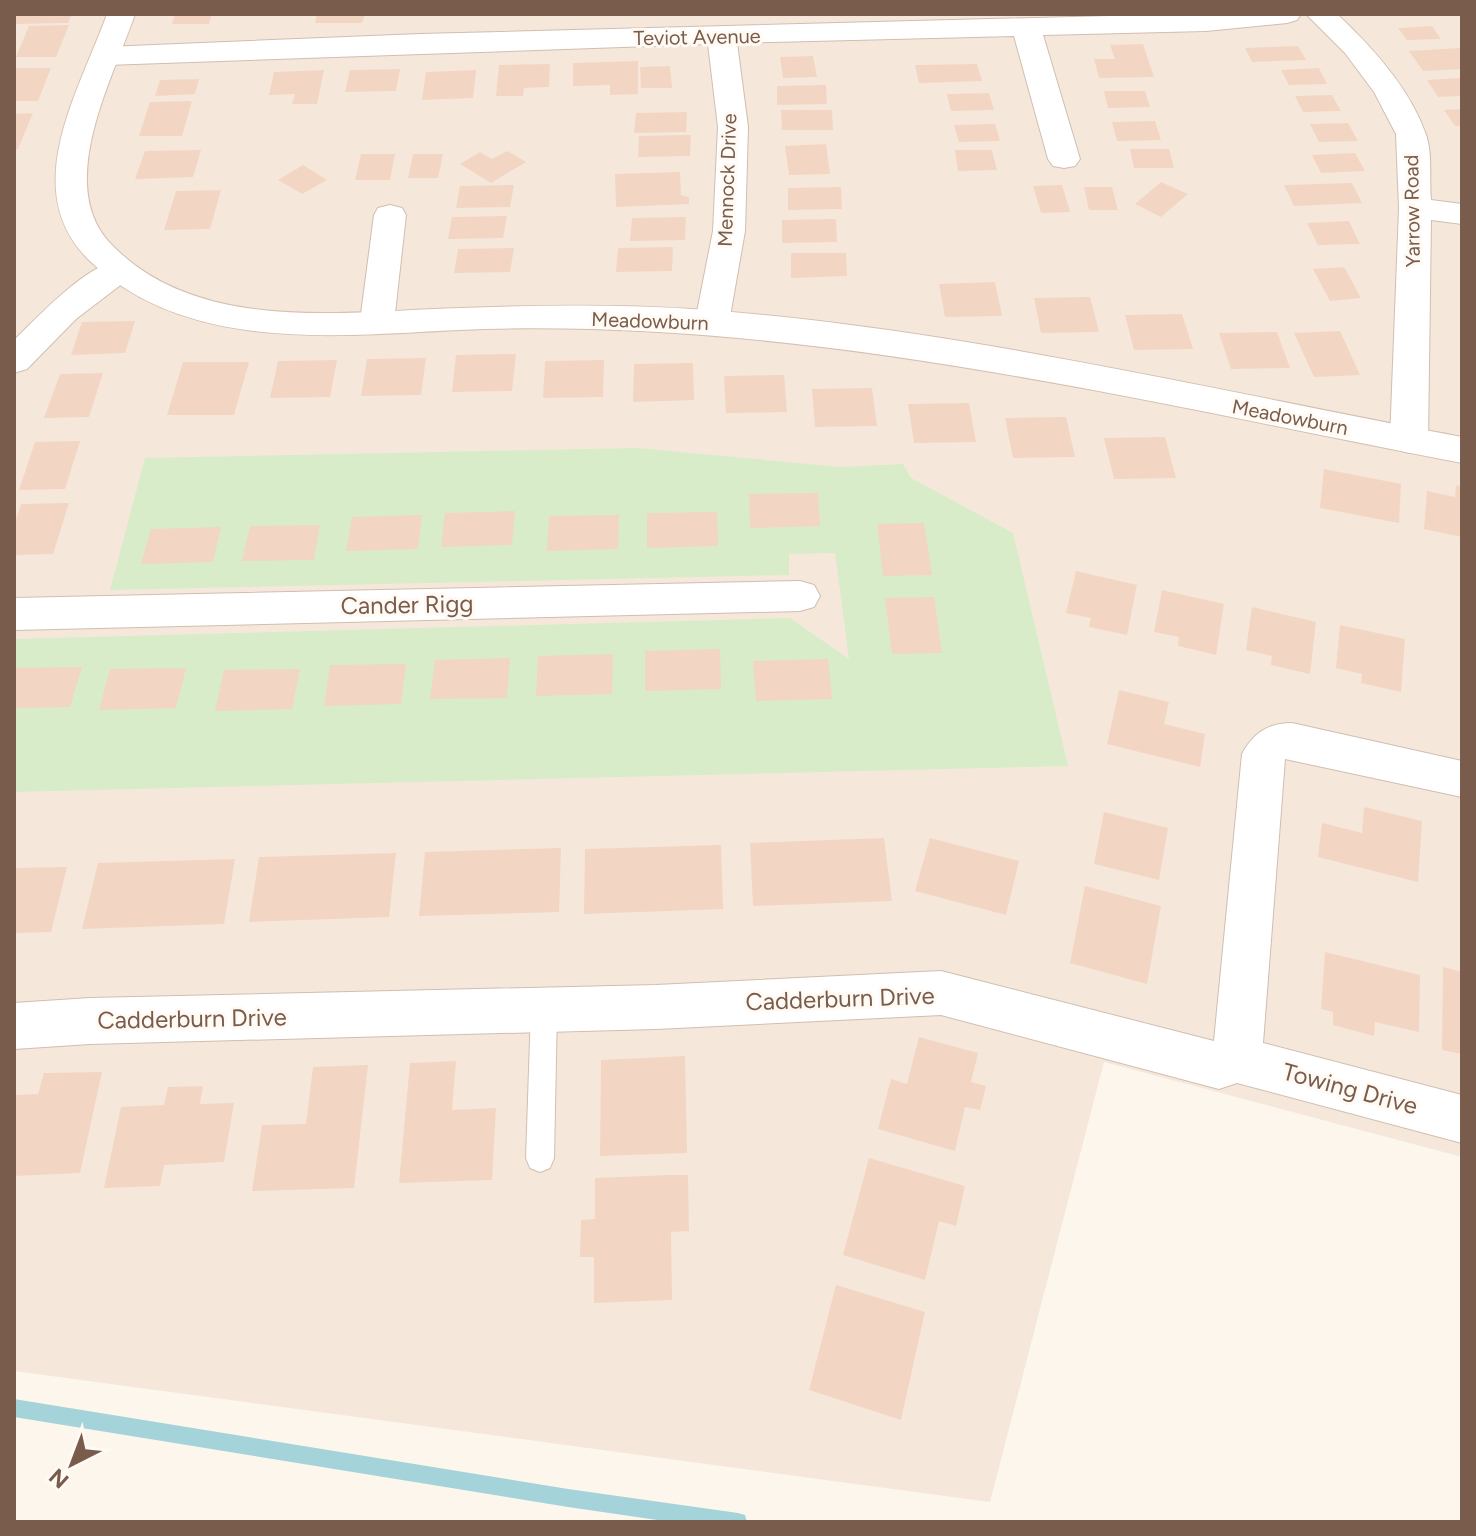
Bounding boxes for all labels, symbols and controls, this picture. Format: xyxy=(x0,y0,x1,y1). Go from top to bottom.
street label: Teviot Avenue xyxy=(633,24,761,50)
street label: Mennock Drive xyxy=(713,113,741,247)
street label: Yarrow Road xyxy=(1399,155,1425,267)
street label: Meadowburn xyxy=(591,307,709,335)
street label: Meadowburn xyxy=(1230,394,1350,440)
street label: Cander Rigg xyxy=(340,589,474,620)
street label: Cadderburn Drive xyxy=(745,981,935,1016)
street label: Cadderburn Drive xyxy=(97,1002,287,1035)
street label: Towing Drive xyxy=(1279,1057,1421,1120)
north arrow xyxy=(32,1424,112,1504)
text: N xyxy=(44,1463,74,1494)

